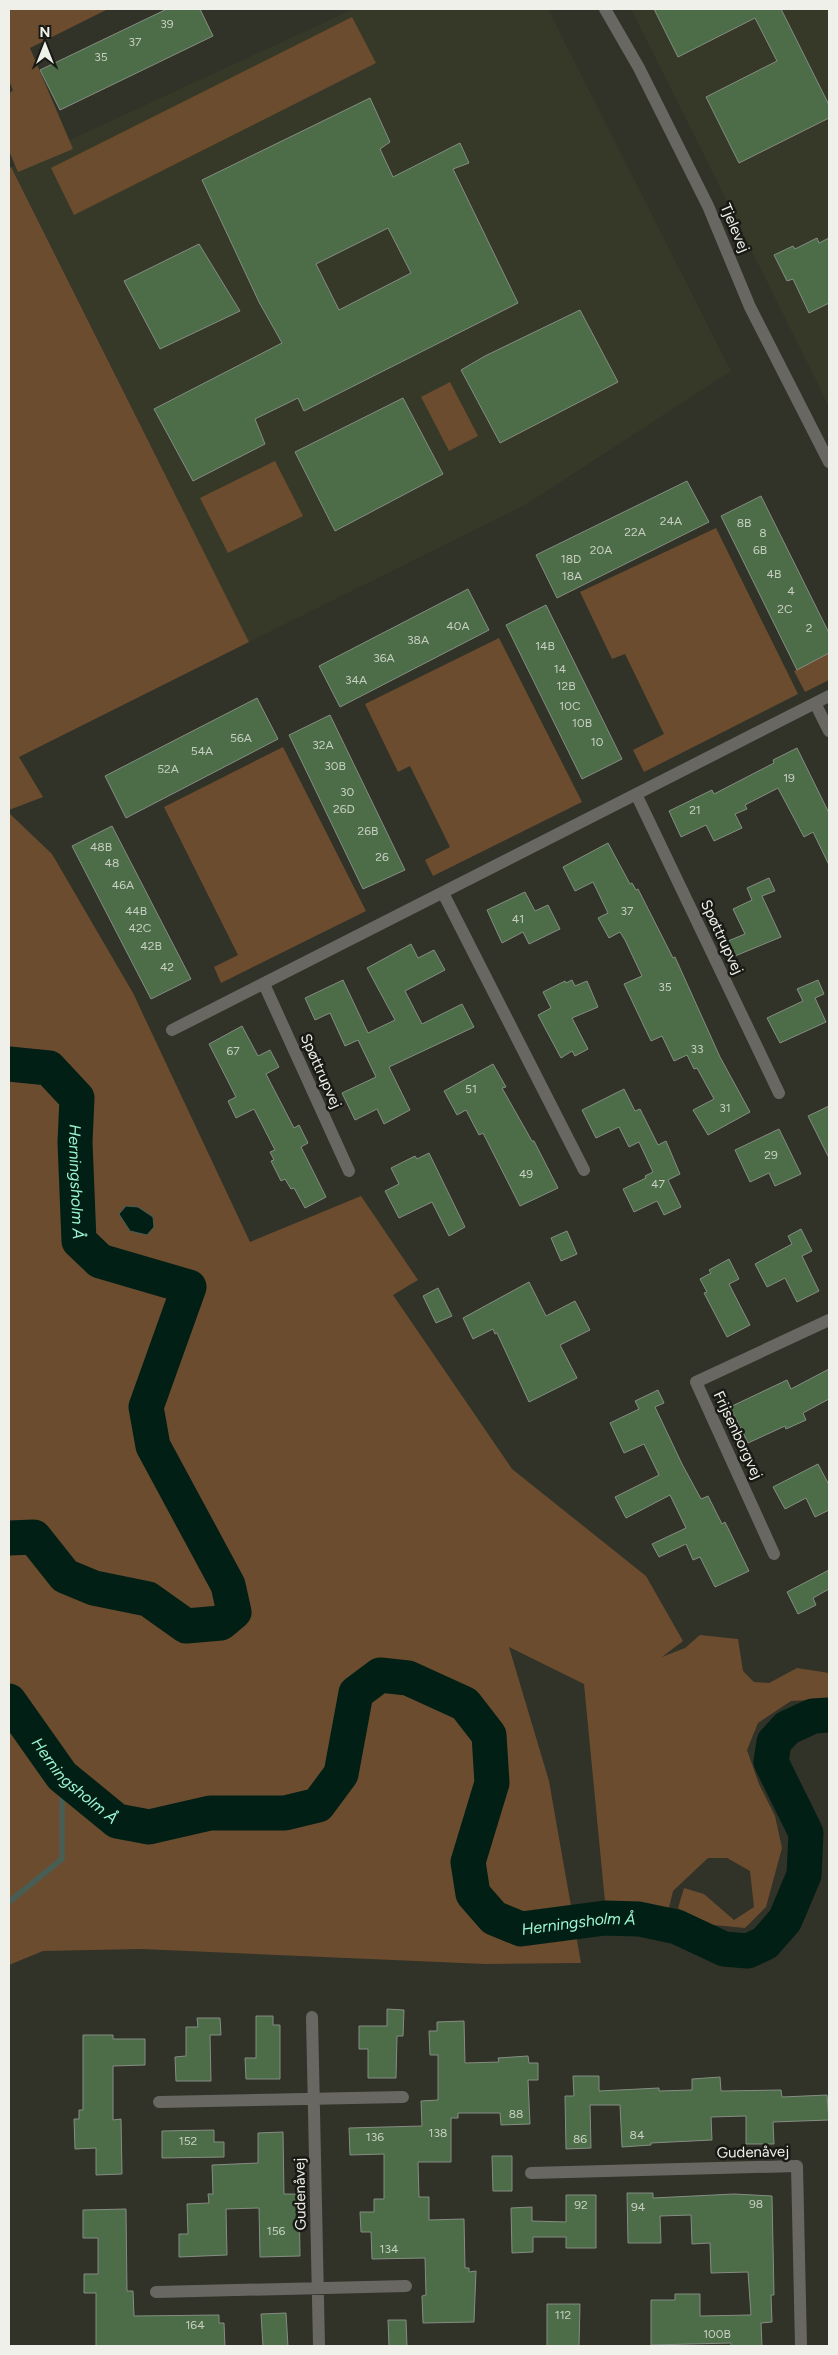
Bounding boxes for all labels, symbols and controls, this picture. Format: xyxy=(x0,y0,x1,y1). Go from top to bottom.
house number: 39 xyxy=(160,17,174,31)
north arrow xyxy=(20,20,70,70)
text: N xyxy=(40,24,50,41)
house number: 37 xyxy=(129,35,142,49)
house number: 35 xyxy=(94,50,108,64)
street label: Tjelevej xyxy=(717,201,753,255)
house number: 24A xyxy=(660,514,682,528)
house number: 8B xyxy=(737,516,751,530)
house number: 22A xyxy=(624,525,646,539)
house number: 8 xyxy=(759,526,767,540)
house number: 20A xyxy=(590,543,612,557)
house number: 6B xyxy=(753,543,767,557)
house number: 18D xyxy=(561,552,581,566)
house number: 4B xyxy=(767,567,781,581)
house number: 18A xyxy=(562,569,582,583)
house number: 4 xyxy=(787,584,795,598)
house number: 2C xyxy=(777,602,793,616)
house number: 40A xyxy=(446,619,470,633)
house number: 2 xyxy=(806,621,812,635)
house number: 38A xyxy=(407,633,429,647)
house number: 14B xyxy=(535,639,555,653)
house number: 36A xyxy=(373,651,395,665)
house number: 14 xyxy=(554,662,567,676)
house number: 34A xyxy=(345,673,367,687)
house number: 12B xyxy=(557,679,576,693)
house number: 10C xyxy=(559,699,581,713)
house number: 10B xyxy=(572,716,592,730)
house number: 56A xyxy=(230,731,252,745)
house number: 10 xyxy=(591,735,604,749)
house number: 32A xyxy=(312,738,334,752)
house number: 54A xyxy=(191,744,213,758)
house number: 30B xyxy=(324,759,346,773)
house number: 52A xyxy=(157,762,179,776)
house number: 19 xyxy=(783,771,795,785)
house number: 30 xyxy=(340,785,354,799)
house number: 26D xyxy=(333,802,355,816)
house number: 21 xyxy=(689,803,701,817)
house number: 26B xyxy=(358,824,378,838)
house number: 48B xyxy=(90,840,112,854)
house number: 26 xyxy=(375,850,389,864)
house number: 48 xyxy=(105,856,119,870)
house number: 46A xyxy=(112,878,134,892)
street label: Spøttrupvej xyxy=(697,897,747,977)
house number: 44B xyxy=(125,904,147,918)
house number: 37 xyxy=(621,904,634,918)
house number: 41 xyxy=(512,912,524,926)
house number: 42C xyxy=(129,921,152,935)
house number: 42B xyxy=(140,939,162,953)
house number: 42 xyxy=(160,960,174,974)
house number: 35 xyxy=(658,980,672,994)
street label: Spøttrupvej xyxy=(296,1031,346,1111)
house number: 33 xyxy=(690,1042,704,1056)
house number: 67 xyxy=(226,1044,240,1058)
house number: 51 xyxy=(465,1082,477,1096)
house number: 31 xyxy=(719,1101,731,1115)
water label: Herningsholm Å xyxy=(65,1124,88,1240)
house number: 29 xyxy=(764,1148,778,1162)
house number: 49 xyxy=(519,1167,533,1181)
house number: 47 xyxy=(651,1177,665,1191)
street label: Frijsenborgvej xyxy=(710,1388,766,1482)
water label: Herningsholm Å xyxy=(28,1733,122,1828)
water label: Herningsholm Å xyxy=(520,1908,636,1938)
house number: 88 xyxy=(509,2107,523,2121)
house number: 138 xyxy=(429,2126,447,2140)
house number: 84 xyxy=(630,2128,645,2142)
house number: 136 xyxy=(366,2130,384,2144)
house number: 86 xyxy=(573,2132,587,2146)
house number: 152 xyxy=(179,2134,197,2148)
street label: Gudenåvej xyxy=(717,2142,789,2162)
street label: Gudenåvej xyxy=(290,2158,310,2230)
house number: 98 xyxy=(749,2197,763,2211)
house number: 92 xyxy=(574,2198,588,2212)
house number: 94 xyxy=(631,2200,646,2214)
house number: 156 xyxy=(267,2224,286,2238)
house number: 134 xyxy=(380,2242,399,2256)
house number: 112 xyxy=(555,2308,571,2322)
house number: 164 xyxy=(185,2318,205,2332)
house number: 100B xyxy=(703,2327,731,2341)

